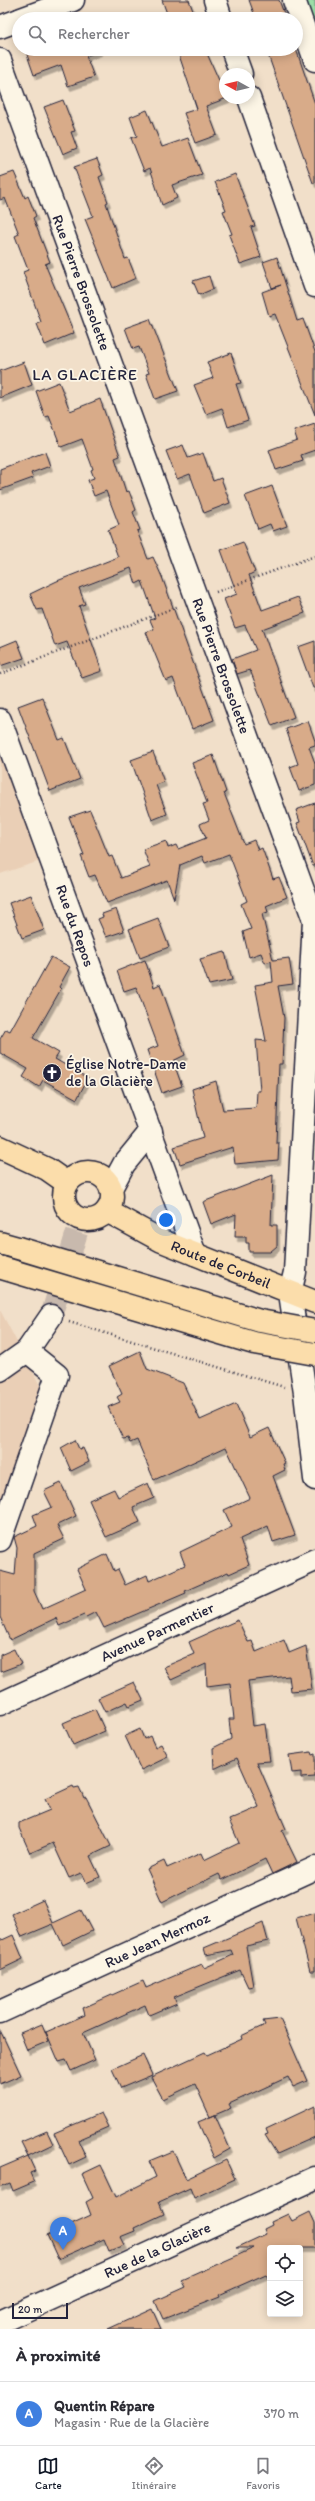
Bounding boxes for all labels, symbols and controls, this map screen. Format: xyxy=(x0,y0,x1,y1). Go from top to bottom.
search box xyxy=(12,12,303,56)
icon: search xyxy=(26,23,48,45)
text: Rechercher xyxy=(58,25,130,43)
north arrow xyxy=(219,68,255,104)
street label: Rue Pierre Brossolette xyxy=(48,212,114,353)
district label: LA GLACIÈRE xyxy=(32,365,138,384)
street label: Rue Pierre Brossolette xyxy=(188,596,254,736)
street label: Rue du Repos xyxy=(52,882,98,969)
place label: Église Notre-Dame de la Glacière xyxy=(66,1055,186,1090)
church icon: Église Notre-Dame de la Glacière xyxy=(41,1062,63,1084)
your location xyxy=(156,1210,176,1230)
street label: Route de Corbeil xyxy=(168,1236,274,1293)
street label: Avenue Parmentier xyxy=(98,1598,217,1666)
street label: Rue Jean Mermoz xyxy=(102,1908,213,1972)
pin: A xyxy=(50,2217,76,2250)
street label: Rue de la Glacière xyxy=(101,2218,213,2282)
map controls xyxy=(267,2245,303,2317)
button: locate xyxy=(267,2245,303,2281)
button: layers xyxy=(267,2281,303,2317)
scale bar xyxy=(12,2301,68,2320)
text: 20 m xyxy=(18,2303,42,2316)
text: À proximité xyxy=(16,2345,101,2365)
text: Quentin Répare xyxy=(54,2397,155,2415)
text: A xyxy=(25,2406,33,2421)
text: 370 m xyxy=(264,2406,299,2421)
text: Magasin · Rue de la Glacière xyxy=(54,2415,209,2430)
tab: Carte xyxy=(35,2455,62,2492)
tab: Itinéraire xyxy=(132,2455,176,2492)
tab: Favoris xyxy=(246,2455,280,2492)

